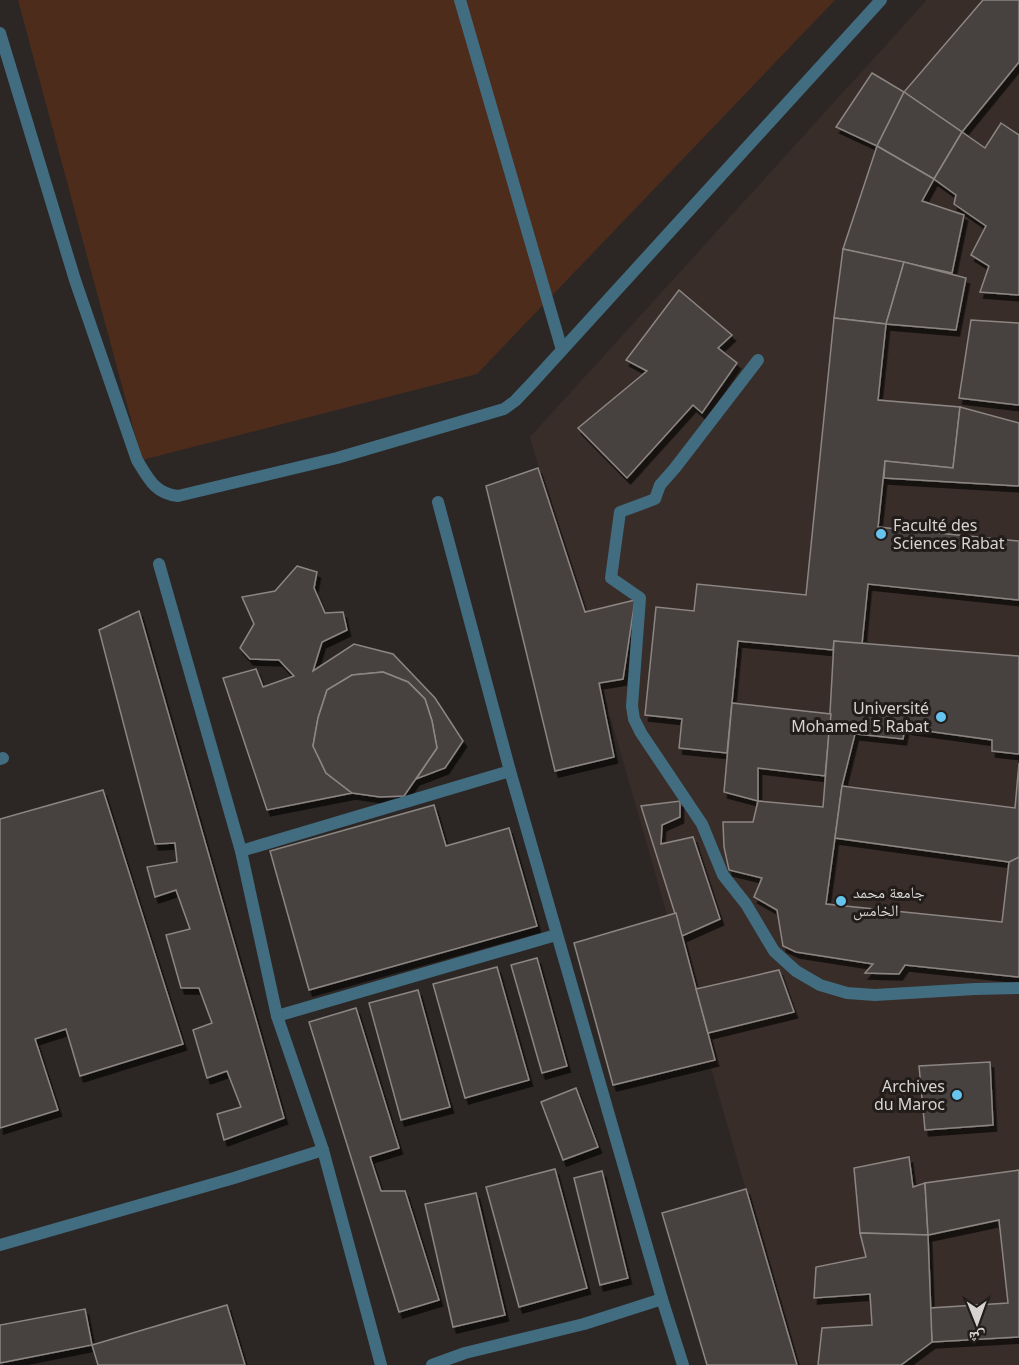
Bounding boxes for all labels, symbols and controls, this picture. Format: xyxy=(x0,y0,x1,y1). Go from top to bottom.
place label: Faculté des Sciences Rabat xyxy=(893,514,1005,554)
marker: Faculté des Sciences Rabat xyxy=(874,527,888,541)
place label: Université Mohamed 5 Rabat xyxy=(791,697,929,737)
marker: Université Mohamed 5 Rabat xyxy=(934,710,948,724)
place label: جامعة محمد الخامس xyxy=(853,881,925,921)
marker: جامعة محمد الخامس xyxy=(834,894,848,908)
place label: Archives du Maroc xyxy=(874,1075,945,1115)
marker: Archives du Maroc xyxy=(950,1088,964,1102)
north arrow xyxy=(947,1293,1007,1353)
text: ش xyxy=(969,1327,986,1349)

